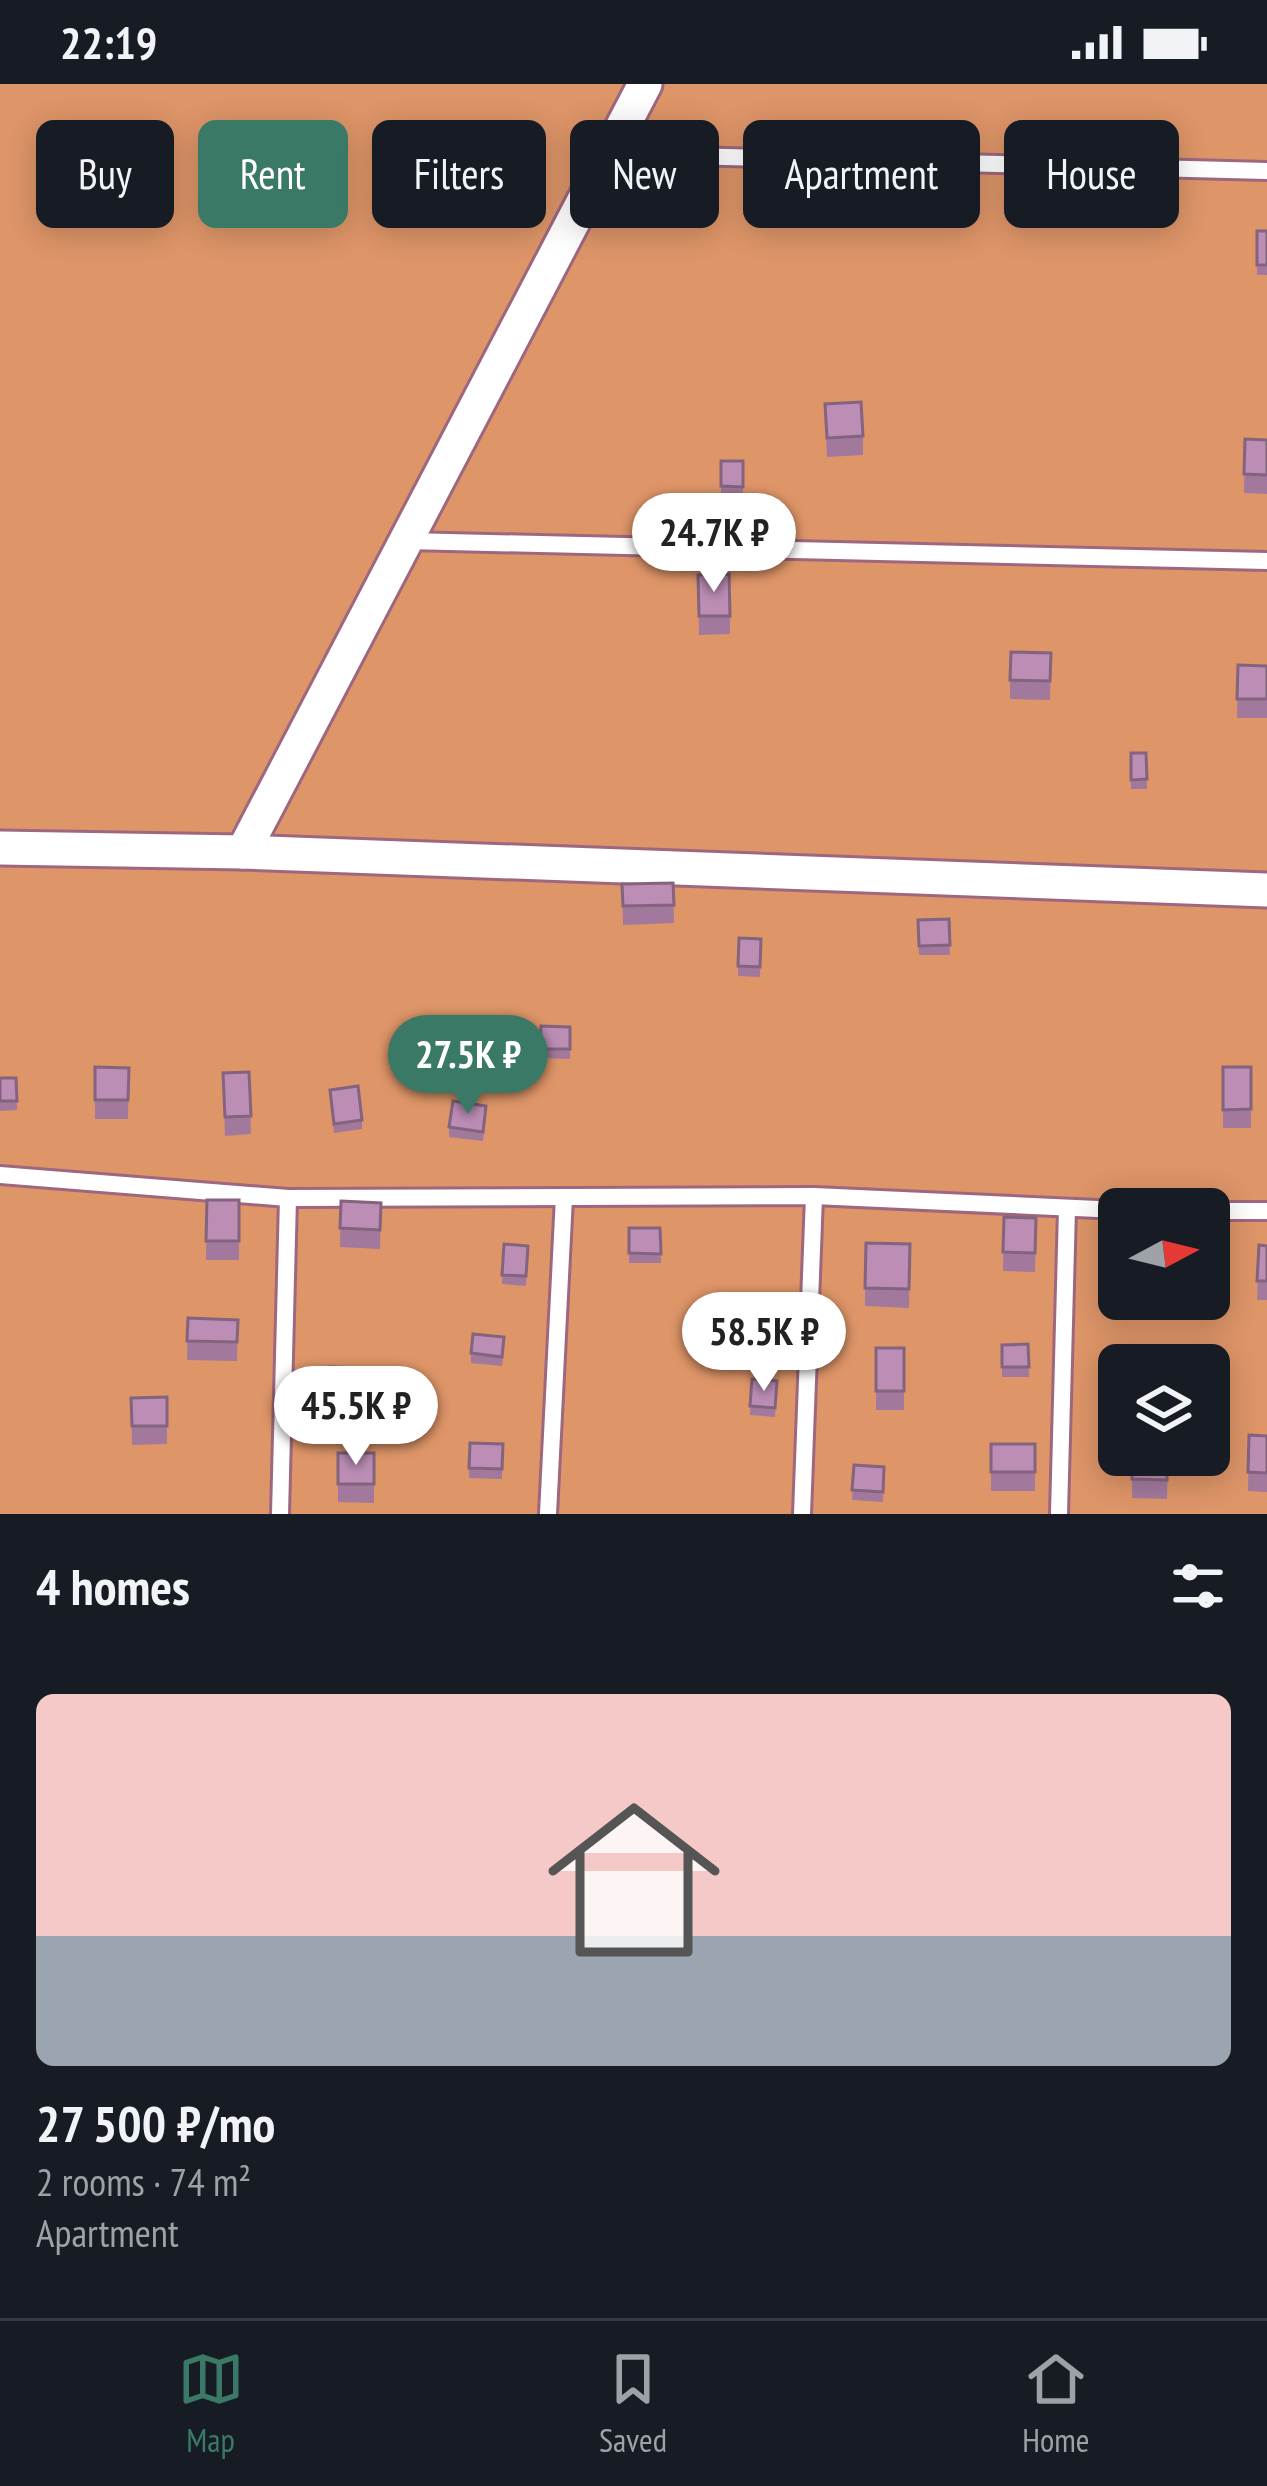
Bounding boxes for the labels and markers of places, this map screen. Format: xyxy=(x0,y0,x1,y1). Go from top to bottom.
pin: 24.7K ₽ xyxy=(603,493,825,595)
pin: 27.5K ₽ xyxy=(357,1015,579,1117)
pin: 58.5K ₽ xyxy=(653,1292,875,1394)
pin: 45.5K ₽ xyxy=(245,1366,467,1468)

